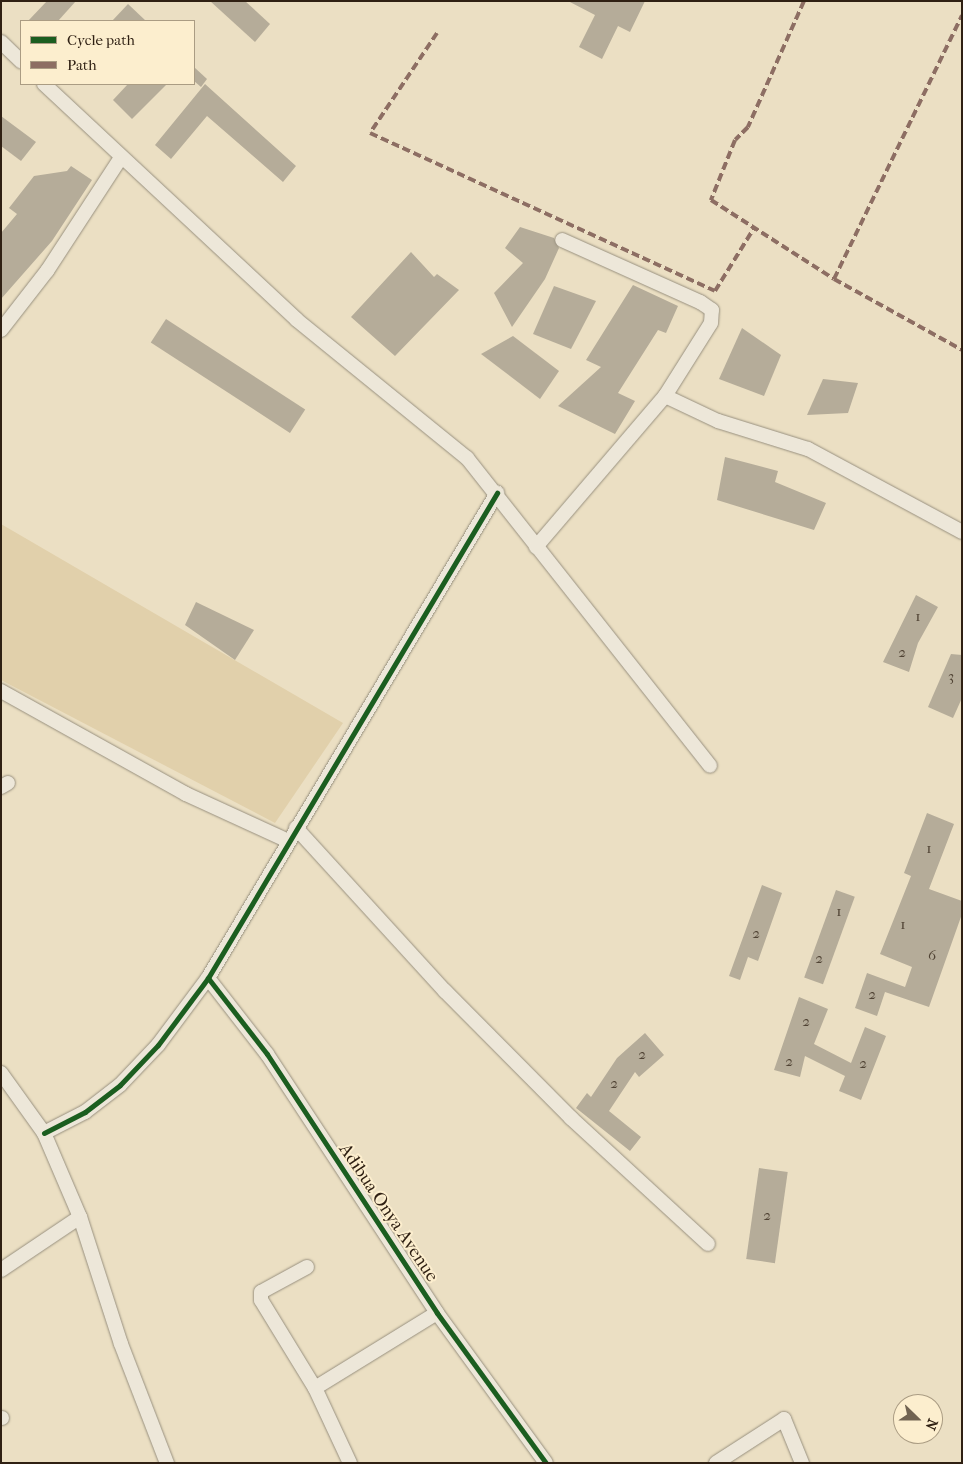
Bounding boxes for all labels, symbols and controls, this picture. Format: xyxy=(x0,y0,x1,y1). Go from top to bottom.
legend xyxy=(20,20,195,85)
text: Cycle path xyxy=(67,31,135,49)
text: Path xyxy=(67,56,97,74)
house number: 1 xyxy=(915,608,921,626)
house number: 2 xyxy=(898,644,906,662)
house number: 3 xyxy=(948,668,954,686)
house number: 1 xyxy=(926,840,932,858)
house number: 1 xyxy=(836,903,842,921)
house number: 1 xyxy=(900,916,906,934)
house number: 2 xyxy=(752,925,760,943)
house number: 6 xyxy=(928,947,936,965)
house number: 2 xyxy=(815,950,823,968)
house number: 2 xyxy=(868,986,876,1004)
house number: 2 xyxy=(802,1013,810,1031)
house number: 2 xyxy=(638,1046,646,1064)
house number: 2 xyxy=(785,1053,793,1071)
house number: 2 xyxy=(859,1055,867,1073)
house number: 2 xyxy=(610,1075,618,1093)
street label: Adibua Onya Avenue xyxy=(334,1140,442,1286)
house number: 2 xyxy=(763,1207,771,1225)
north arrow xyxy=(893,1394,943,1444)
text: N xyxy=(922,1416,941,1433)

